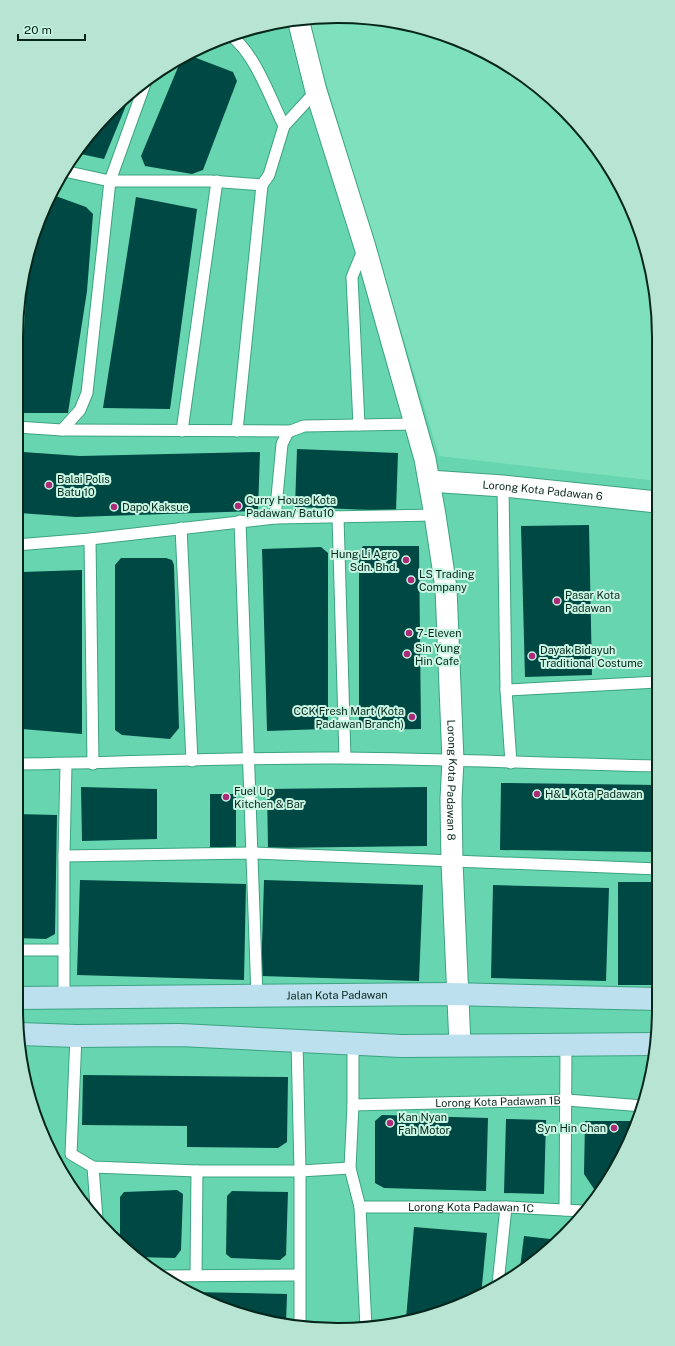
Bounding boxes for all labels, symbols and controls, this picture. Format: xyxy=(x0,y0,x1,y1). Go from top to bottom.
scale bar xyxy=(18,16,85,42)
text: 20 m xyxy=(24,23,52,37)
place label: Balai Polis Batu 10 xyxy=(57,473,110,498)
street label: Lorong Kota Padawan 6 xyxy=(482,479,603,502)
marker: Balai Polis Batu 10 xyxy=(44,480,54,490)
place label: Curry House Kota Padawan/ Batu10 xyxy=(246,494,336,519)
place label: Dapo Kaksue xyxy=(122,501,189,513)
marker: Curry House Kota Padawan/ Batu10 xyxy=(233,501,243,511)
marker: Dapo Kaksue xyxy=(109,502,119,512)
place label: Hung Li Agro Sdn. Bhd. xyxy=(331,548,398,573)
marker: Hung Li Agro Sdn. Bhd. xyxy=(401,555,411,565)
place label: LS Trading Company xyxy=(419,568,475,593)
marker: LS Trading Company xyxy=(406,575,416,585)
place label: Pasar Kota Padawan xyxy=(565,589,620,614)
marker: Pasar Kota Padawan xyxy=(552,596,562,606)
place label: 7-Eleven xyxy=(417,627,462,639)
marker: 7-Eleven xyxy=(404,628,414,638)
place label: Sin Yung Hin Cafe xyxy=(415,642,460,667)
place label: Dayak Bidayuh Traditional Costume xyxy=(540,644,643,669)
marker: Sin Yung Hin Cafe xyxy=(402,649,412,659)
marker: Dayak Bidayuh Traditional Costume xyxy=(527,651,537,661)
place label: CCK Fresh Mart (Kota Padawan Branch) xyxy=(293,705,404,730)
marker: CCK Fresh Mart (Kota Padawan Branch) xyxy=(407,712,417,722)
street label: Lorong Kota Padawan 8 xyxy=(445,719,459,841)
place label: Fuel Up Kitchen & Bar xyxy=(234,785,304,810)
place label: H&L Kota Padawan xyxy=(545,788,643,800)
marker: H&L Kota Padawan xyxy=(532,789,542,799)
marker: Fuel Up Kitchen & Bar xyxy=(221,792,231,802)
street label: Jalan Kota Padawan xyxy=(286,989,388,1002)
street label: Lorong Kota Padawan 1B xyxy=(435,1094,561,1109)
place label: Kan Nyan Fah Motor xyxy=(398,1111,450,1136)
marker: Kan Nyan Fah Motor xyxy=(385,1118,395,1128)
place label: Syn Hin Chan xyxy=(537,1122,606,1134)
marker: Syn Hin Chan xyxy=(609,1123,619,1133)
street label: Lorong Kota Padawan 1C xyxy=(408,1201,534,1214)

